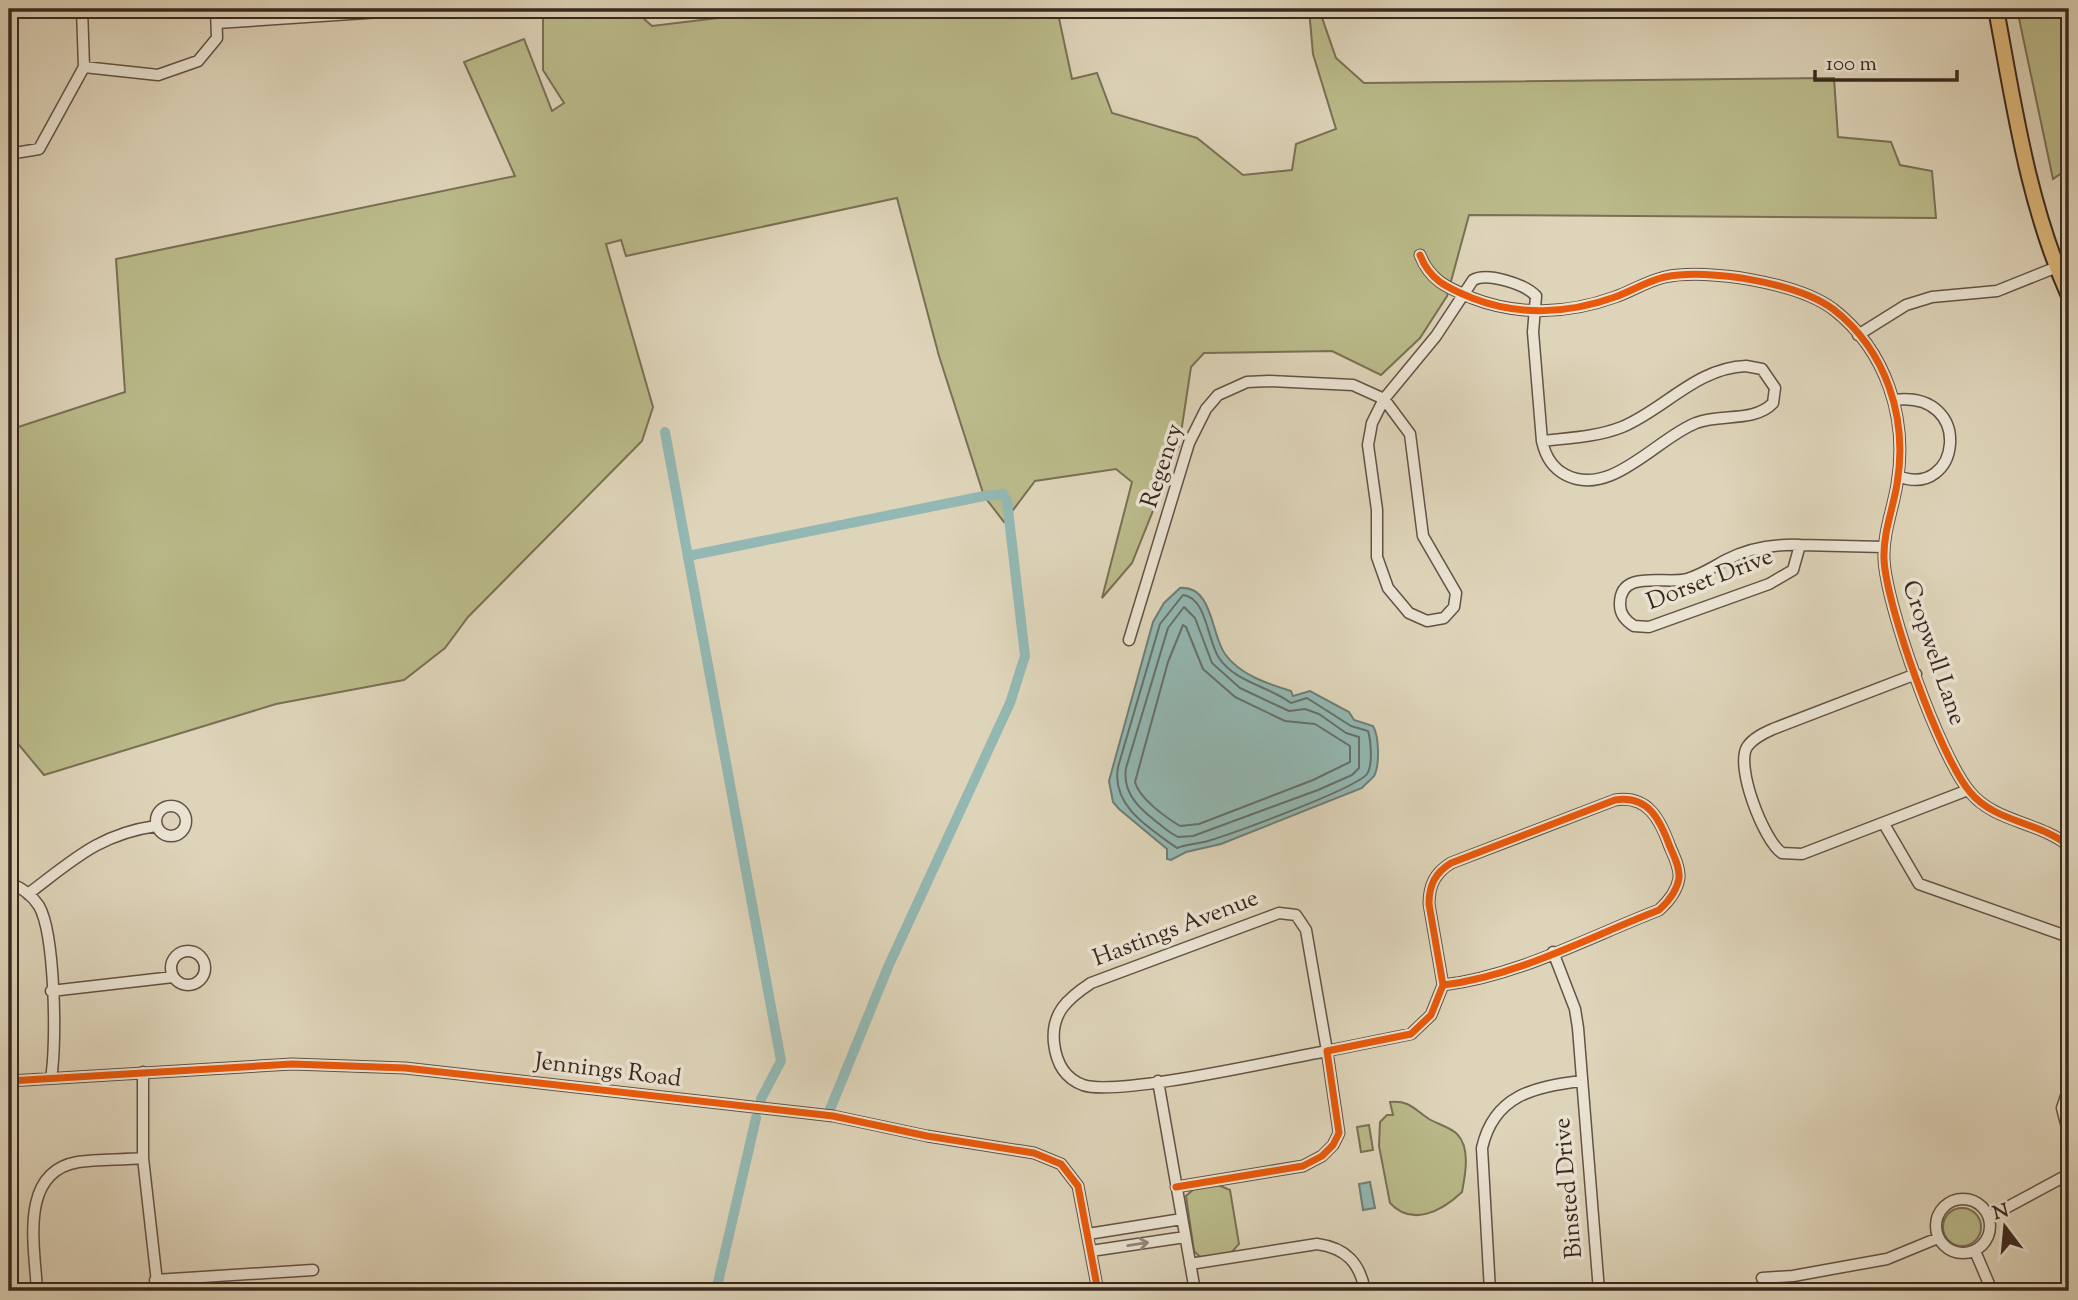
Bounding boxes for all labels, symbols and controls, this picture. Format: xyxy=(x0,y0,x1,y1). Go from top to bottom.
scale bar xyxy=(1815,38,1957,82)
text: 100 m xyxy=(1826,50,1877,80)
street label: Regency xyxy=(1133,420,1193,512)
street label: Dorset Drive xyxy=(1642,540,1778,620)
street label: Cropwell Lane xyxy=(1892,576,1974,730)
street label: Hastings Avenue xyxy=(1088,882,1264,976)
street label: Jennings Road xyxy=(531,1045,684,1097)
street label: Binsted Drive xyxy=(1546,1116,1592,1260)
north arrow xyxy=(1969,1192,2039,1262)
text: N xyxy=(1990,1198,2012,1228)
one-way arrow xyxy=(1126,1237,1149,1250)

